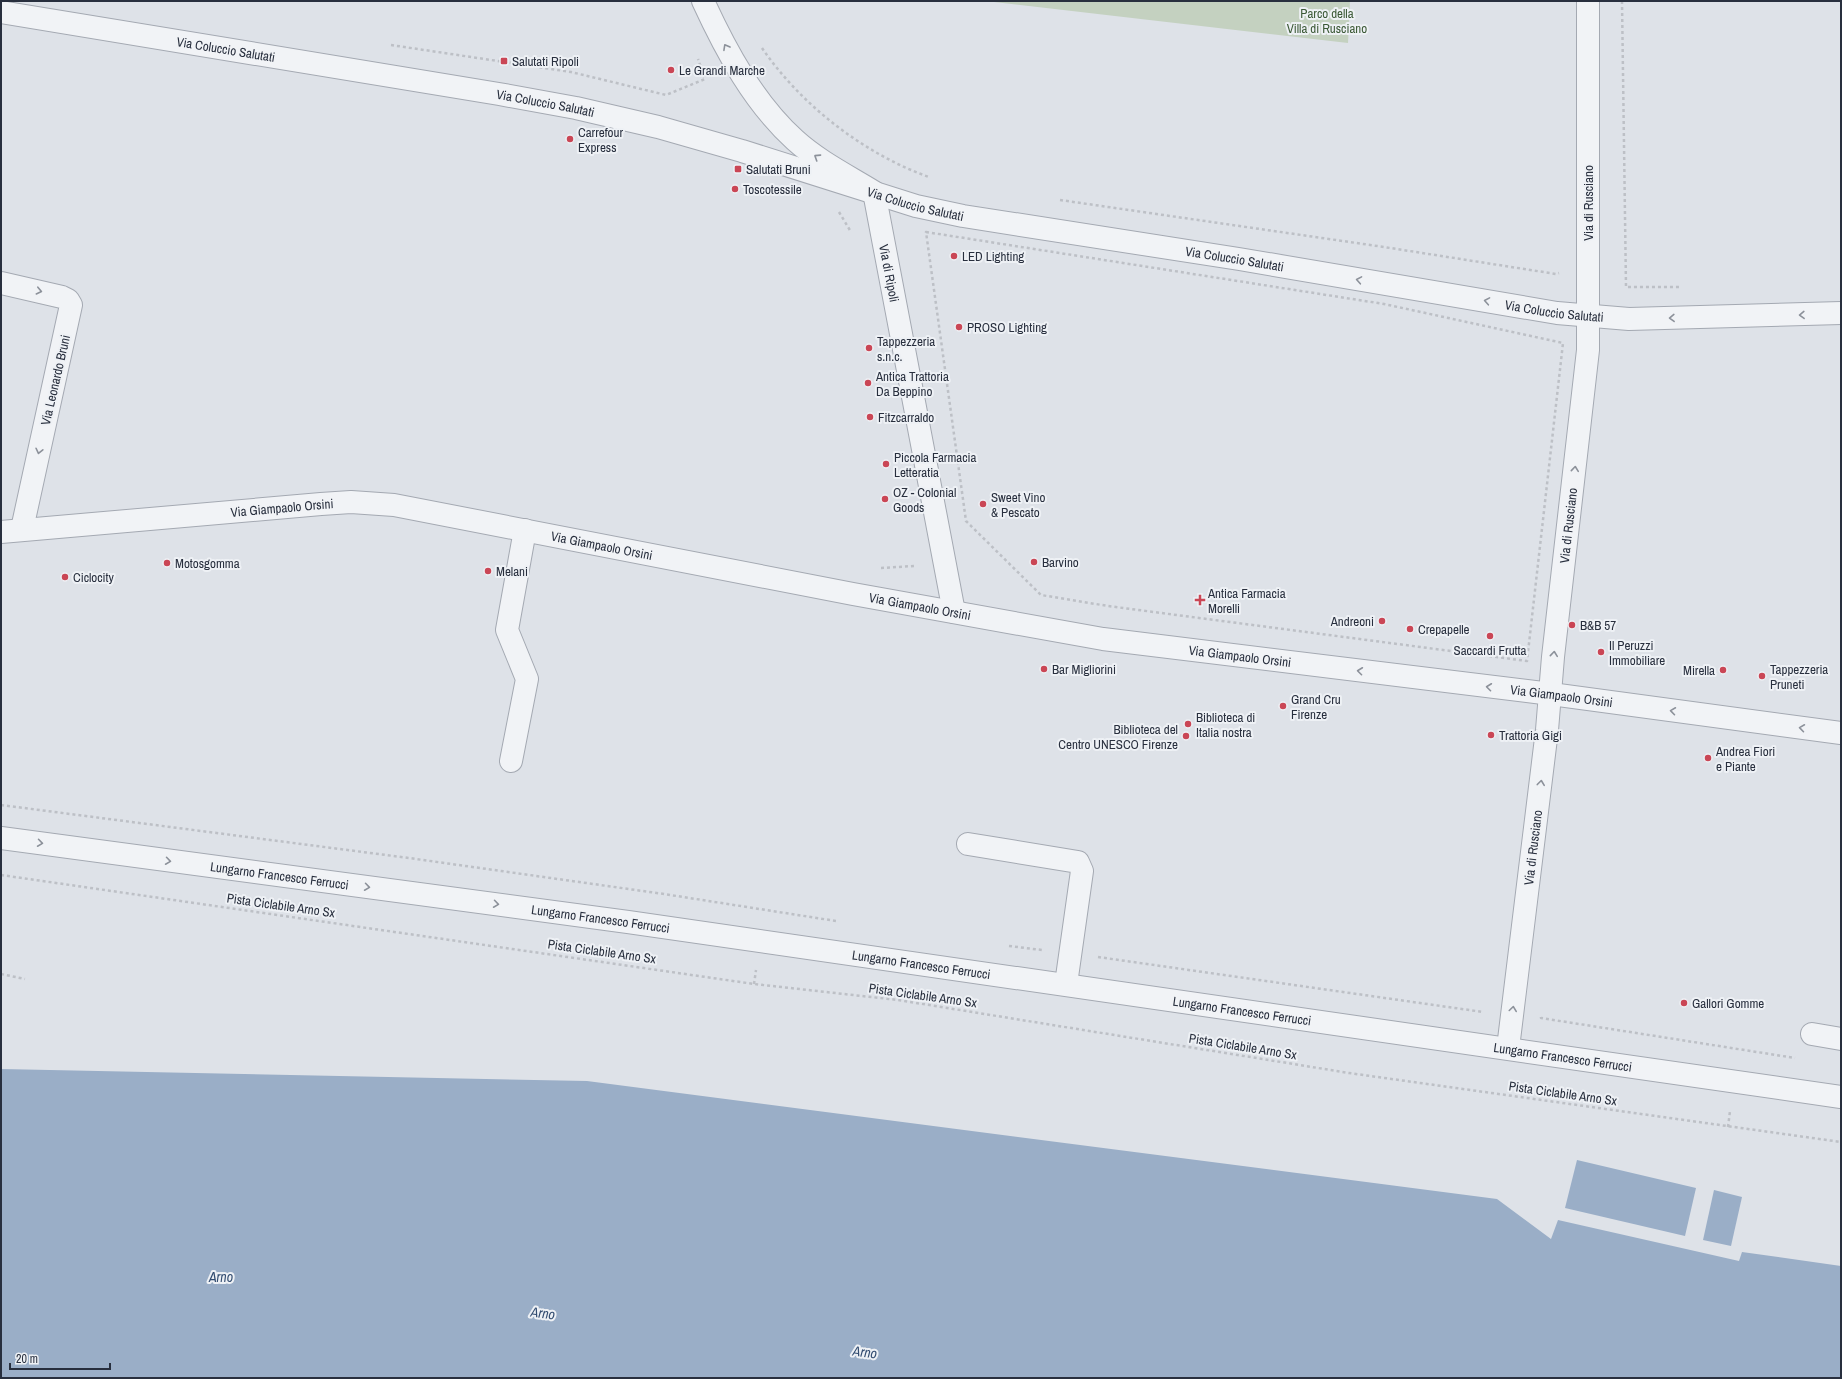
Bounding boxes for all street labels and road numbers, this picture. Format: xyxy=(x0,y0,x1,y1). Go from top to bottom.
street label: Via Coluccio Salutati xyxy=(175,33,276,66)
street label: Via Coluccio Salutati xyxy=(495,86,596,121)
street label: Via di Rusciano xyxy=(1580,165,1597,241)
street label: Via Coluccio Salutati xyxy=(865,183,965,225)
street label: Via di Ripoli xyxy=(875,243,903,303)
street label: Via Coluccio Salutati xyxy=(1184,243,1285,275)
street label: Via Coluccio Salutati xyxy=(1504,296,1604,326)
street label: Via Leonardo Bruni xyxy=(37,333,74,427)
street label: Via di Rusciano xyxy=(1556,487,1581,564)
street label: Via Giampaolo Orsini xyxy=(230,495,334,521)
street label: Via Giampaolo Orsini xyxy=(549,528,654,564)
street label: Via Giampaolo Orsini xyxy=(868,589,972,624)
street label: Via Giampaolo Orsini xyxy=(1188,642,1292,671)
street label: Via Giampaolo Orsini xyxy=(1509,681,1614,711)
street label: Via di Rusciano xyxy=(1520,809,1546,886)
street label: Lungarno Francesco Ferrucci xyxy=(209,858,350,894)
street label: Pista Ciclabile Arno Sx xyxy=(226,889,337,922)
street label: Lungarno Francesco Ferrucci xyxy=(530,901,671,937)
street label: Pista Ciclabile Arno Sx xyxy=(547,935,658,968)
street label: Lungarno Francesco Ferrucci xyxy=(851,946,992,983)
street label: Pista Ciclabile Arno Sx xyxy=(868,979,979,1012)
street label: Lungarno Francesco Ferrucci xyxy=(1172,993,1312,1029)
street label: Pista Ciclabile Arno Sx xyxy=(1188,1030,1299,1064)
street label: Lungarno Francesco Ferrucci xyxy=(1492,1039,1633,1076)
street label: Pista Ciclabile Arno Sx xyxy=(1508,1077,1619,1110)

